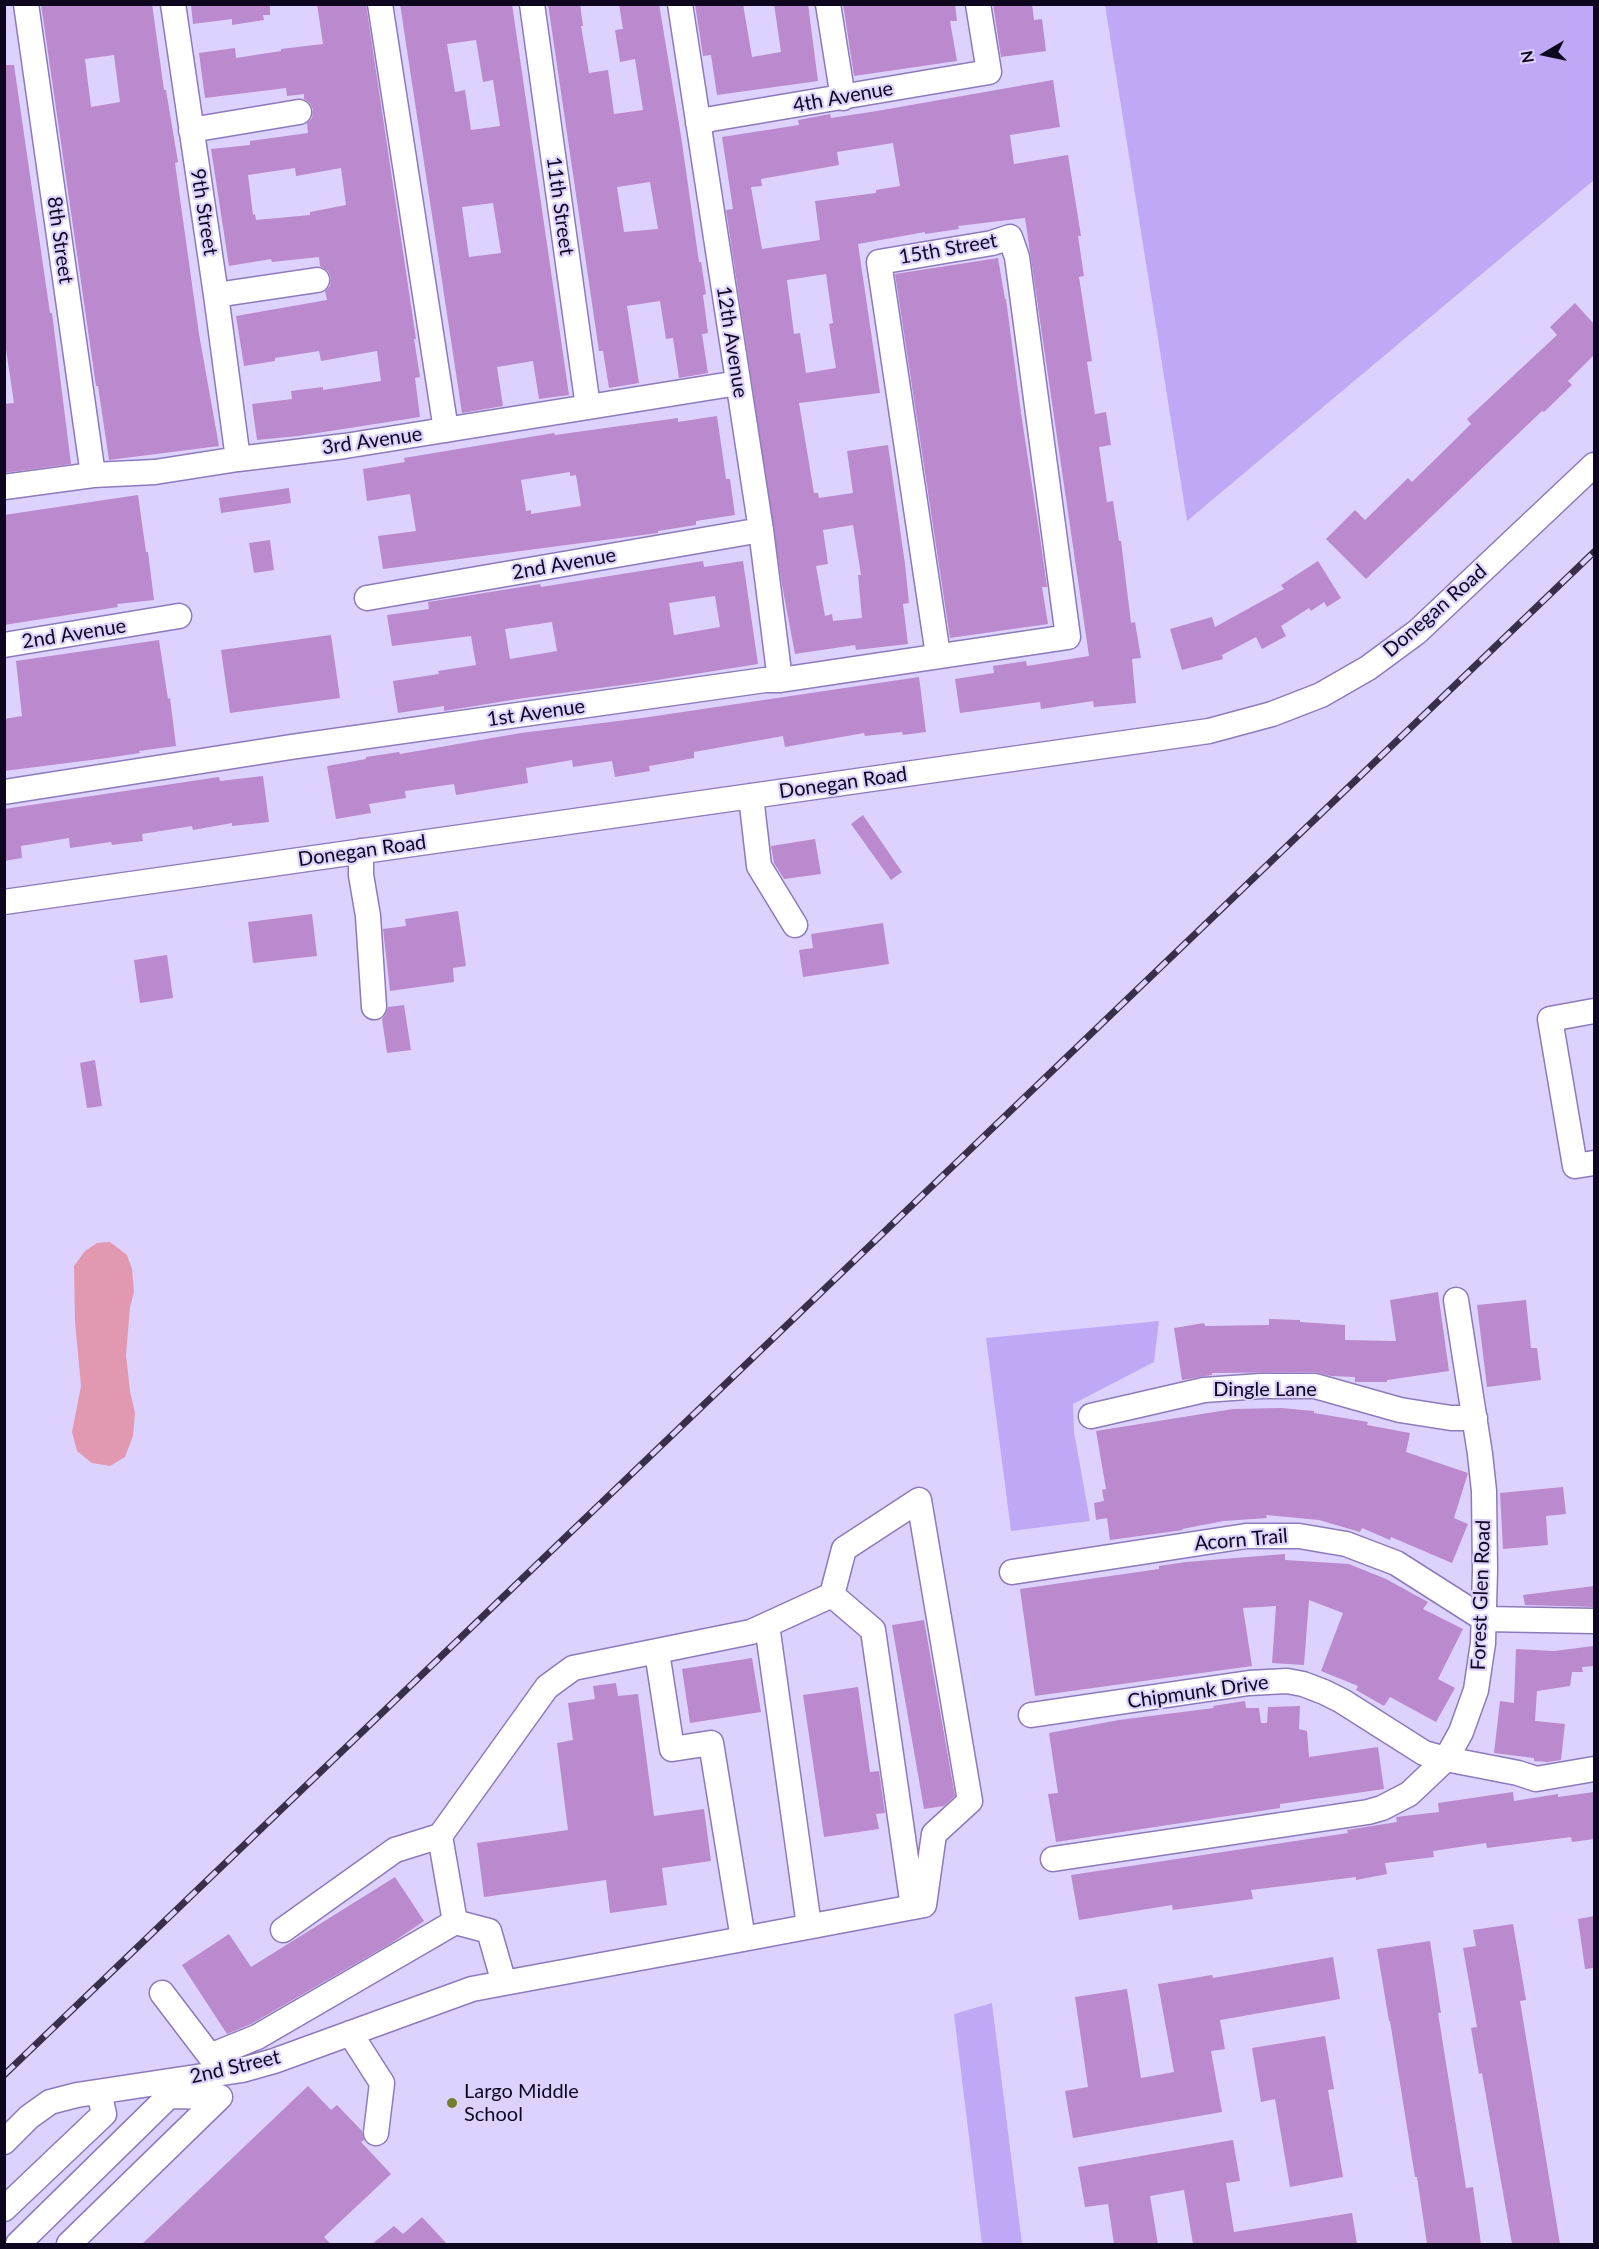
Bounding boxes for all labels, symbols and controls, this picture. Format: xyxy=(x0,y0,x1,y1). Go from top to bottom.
north arrow xyxy=(1515,24,1575,84)
text: N xyxy=(1516,49,1537,64)
street label: 4th Avenue xyxy=(791,76,895,118)
street label: 11th Street xyxy=(541,155,579,257)
street label: 9th Street xyxy=(185,167,223,257)
street label: 8th Street xyxy=(42,195,78,285)
street label: 15th Street xyxy=(897,229,999,269)
street label: 12th Avenue xyxy=(711,284,753,400)
street label: 3rd Avenue xyxy=(320,422,424,460)
street label: 2nd Avenue xyxy=(510,543,618,585)
street label: Donegan Road xyxy=(1378,560,1492,662)
street label: 2nd Avenue xyxy=(20,614,128,654)
street label: 1st Avenue xyxy=(485,694,587,732)
street label: Donegan Road xyxy=(777,762,909,804)
street label: Donegan Road xyxy=(296,830,428,872)
street label: Dingle Lane xyxy=(1213,1378,1317,1402)
street label: Forest Glen Road xyxy=(1466,1519,1496,1671)
street label: Acorn Trail xyxy=(1193,1524,1289,1556)
street label: Chipmunk Drive xyxy=(1126,1670,1270,1714)
street label: 2nd Street xyxy=(188,2045,282,2089)
place label: Largo Middle School xyxy=(464,2080,579,2127)
marker: Largo Middle School xyxy=(445,2096,459,2110)

